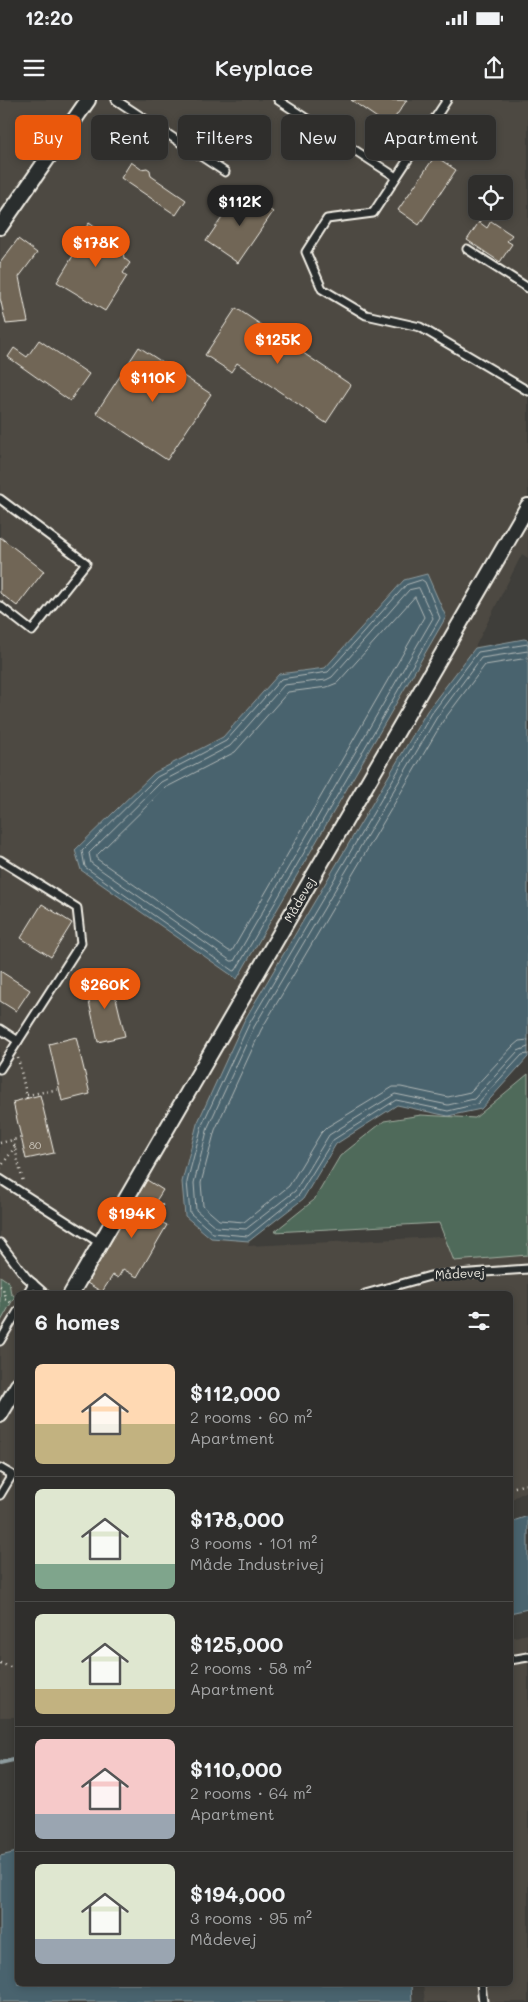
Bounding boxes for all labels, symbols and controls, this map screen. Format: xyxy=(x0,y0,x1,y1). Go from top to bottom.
text: 12:20 xyxy=(25,5,73,30)
text: Keyplace xyxy=(215,53,313,82)
icon: menu xyxy=(20,54,48,82)
icon: share xyxy=(480,54,508,82)
chip: Buy xyxy=(15,115,81,160)
chip: Rent xyxy=(91,115,168,160)
chip: Filters xyxy=(178,115,271,160)
chip: New xyxy=(281,115,355,160)
chip: Apartment xyxy=(365,115,496,160)
map controls xyxy=(468,175,513,220)
button: locate xyxy=(468,175,513,220)
pin: $112K xyxy=(205,184,275,227)
text: $112K xyxy=(218,190,262,211)
pin: $178K xyxy=(61,226,131,268)
text: $178K xyxy=(73,231,119,252)
pin: $125K xyxy=(243,322,313,365)
text: $125K xyxy=(255,328,301,349)
pin: $110K xyxy=(118,360,188,403)
text: $110K xyxy=(131,366,175,387)
street label: Mådevej xyxy=(280,874,319,925)
pin: $260K xyxy=(70,968,140,1010)
text: $260K xyxy=(80,973,130,994)
house number: 80 xyxy=(29,1138,41,1152)
pin: $194K xyxy=(97,1196,167,1239)
text: $194K xyxy=(108,1202,156,1223)
street label: Mådevej xyxy=(435,1264,485,1282)
icon: filters xyxy=(465,1307,493,1335)
text: 6 homes xyxy=(35,1308,120,1335)
text: $112,000 xyxy=(190,1379,280,1406)
icon: home xyxy=(75,1384,135,1444)
text: 2 rooms · 60 m² xyxy=(190,1406,312,1427)
text: Apartment xyxy=(190,1427,275,1448)
text: $178,000 xyxy=(190,1505,284,1532)
icon: home xyxy=(75,1509,135,1569)
text: 3 rooms · 101 m² xyxy=(190,1532,317,1553)
text: Måde Industrivej xyxy=(190,1553,324,1574)
text: $125,000 xyxy=(190,1630,283,1657)
icon: home xyxy=(75,1634,135,1694)
text: 2 rooms · 58 m² xyxy=(190,1657,312,1678)
text: Apartment xyxy=(190,1678,275,1699)
text: $110,000 xyxy=(190,1755,282,1782)
icon: home xyxy=(75,1759,135,1819)
text: 2 rooms · 64 m² xyxy=(190,1782,312,1803)
text: Apartment xyxy=(190,1803,275,1824)
text: $194,000 xyxy=(190,1880,285,1907)
icon: home xyxy=(75,1884,135,1944)
text: 3 rooms · 95 m² xyxy=(190,1907,312,1928)
text: Mådevej xyxy=(190,1928,257,1949)

